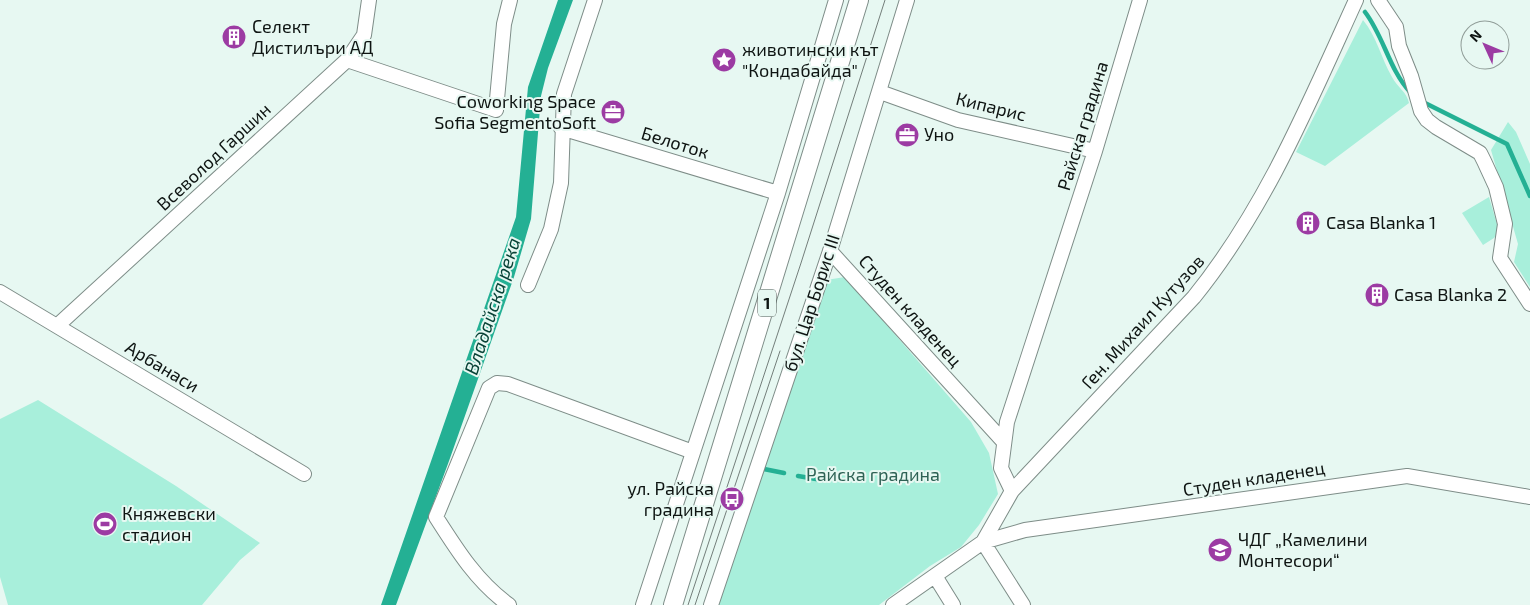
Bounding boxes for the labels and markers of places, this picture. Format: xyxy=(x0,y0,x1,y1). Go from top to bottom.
place label: Селект Дистилъри АД xyxy=(252,15,373,58)
building icon: Селект Дистилъри АД xyxy=(221,24,247,50)
place label: животински кът "Кондабайда" xyxy=(742,38,879,81)
place icon: животински кът "Кондабайда" xyxy=(711,47,737,73)
place label: Coworking Space Sofia SegmentoSoft xyxy=(434,90,596,133)
office icon: Coworking Space Sofia SegmentoSoft xyxy=(600,99,626,125)
office icon: Уно xyxy=(894,122,920,148)
place label: Уно xyxy=(924,123,954,145)
building icon: Casa Blanka 1 xyxy=(1295,210,1321,236)
place label: Casa Blanka 1 xyxy=(1326,211,1436,233)
building icon: Casa Blanka 2 xyxy=(1364,282,1390,308)
place label: Casa Blanka 2 xyxy=(1394,283,1507,305)
place label: ул. Райска градина xyxy=(627,477,714,520)
bus stop icon: ул. Райска градина xyxy=(719,486,745,512)
place label: Княжевски стадион xyxy=(122,502,216,545)
sports icon: Княжевски стадион xyxy=(92,511,118,537)
place label: ЧДГ „Камелини Монтесори“ xyxy=(1238,528,1368,571)
school or university icon: ЧДГ „Камелини Монтесори“ xyxy=(1207,537,1233,563)

